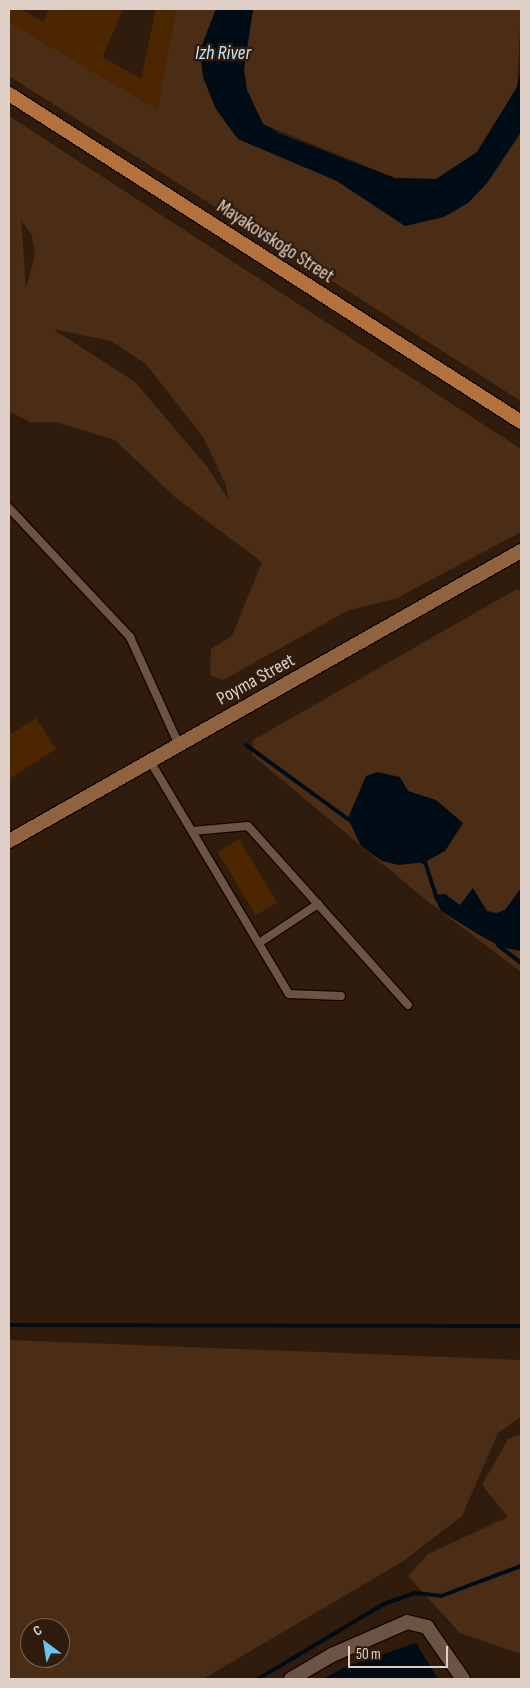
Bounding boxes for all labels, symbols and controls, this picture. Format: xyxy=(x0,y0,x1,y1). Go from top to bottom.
water label: Izh River xyxy=(195,41,251,65)
street label: Mayakovskogo Street xyxy=(212,196,338,288)
street label: Poyma Street xyxy=(213,649,299,711)
north arrow xyxy=(20,1618,70,1668)
text: С xyxy=(30,1621,45,1640)
scale bar xyxy=(350,1636,450,1668)
text: 50 m xyxy=(356,1645,381,1664)

